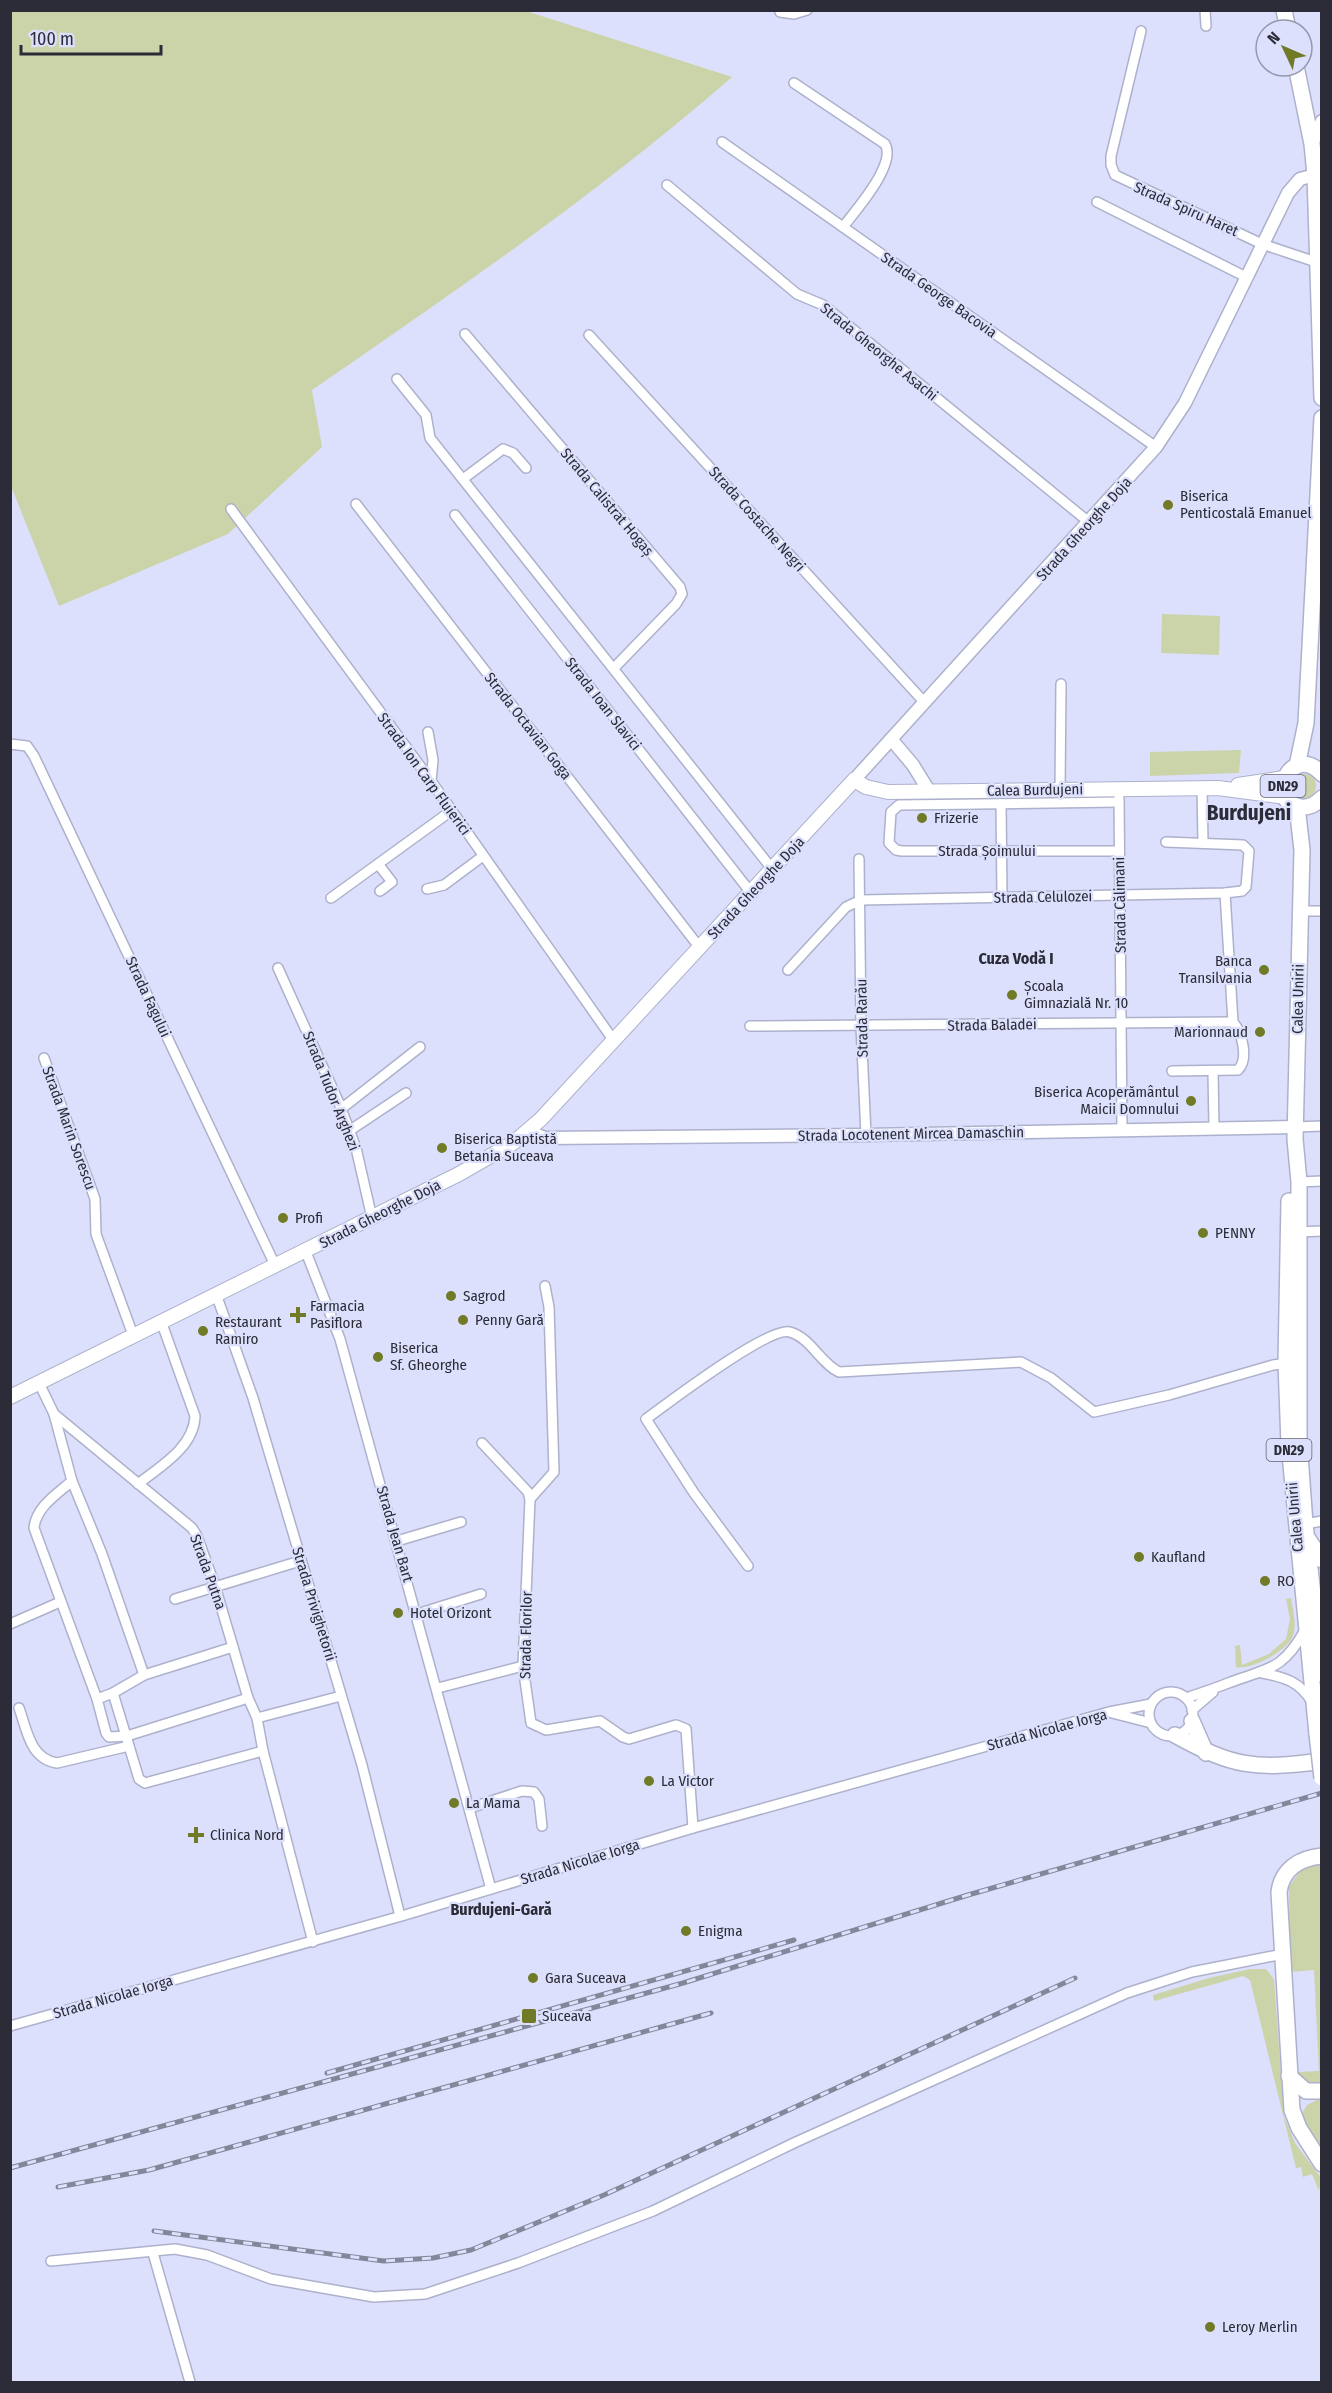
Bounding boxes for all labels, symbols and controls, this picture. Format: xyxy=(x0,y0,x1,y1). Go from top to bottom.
scale bar xyxy=(21,18,160,56)
north arrow xyxy=(1254,18,1314,78)
text: 100 m xyxy=(30,28,74,50)
text: N xyxy=(1263,28,1284,48)
street label: Strada Spiru Haret xyxy=(1131,178,1241,240)
street label: Strada George Bacovia xyxy=(878,248,1000,342)
street label: Strada Gheorghe Asachi xyxy=(817,299,941,405)
street label: Strada Calistrat Hogaș xyxy=(556,444,657,560)
street label: Strada Costache Negri xyxy=(705,463,809,575)
street label: Strada Gheorghe Doja xyxy=(1033,473,1135,585)
place label: Biserica Penticostală Emanuel xyxy=(1180,487,1312,522)
marker: Biserica Penticostală Emanuel xyxy=(1161,498,1175,512)
street label: Strada Ioan Slavici xyxy=(561,654,645,754)
street label: Strada Octavian Goga xyxy=(481,669,575,783)
street label: Strada Ion Carp Fluierici xyxy=(374,709,474,839)
road number: DN29 xyxy=(1260,775,1306,797)
street label: Calea Burdujeni xyxy=(987,780,1083,800)
district label: Burdujeni xyxy=(1207,800,1291,826)
place label: Frizerie xyxy=(934,809,979,827)
marker: Frizerie xyxy=(915,811,929,825)
street label: Strada Gheorghe Doja xyxy=(704,833,808,943)
street label: Strada Șoimului xyxy=(938,842,1036,861)
street label: Strada Călimani xyxy=(1110,857,1130,953)
street label: Strada Celulozei xyxy=(994,887,1092,907)
district label: Cuza Vodă I xyxy=(978,949,1054,968)
place label: Banca Transilvania xyxy=(1179,952,1252,987)
street label: Strada Fagului xyxy=(122,954,174,1040)
marker: Banca Transilvania xyxy=(1257,963,1271,977)
street label: Calea Unirii xyxy=(1288,964,1308,1034)
place label: Școala Gimnazială Nr. 10 xyxy=(1024,977,1128,1012)
street label: Strada Rarău xyxy=(852,978,872,1058)
marker: Școala Gimnazială Nr. 10 xyxy=(1005,988,1019,1002)
street label: Strada Baladei xyxy=(947,1015,1037,1035)
place label: Marionnaud xyxy=(1174,1023,1248,1041)
marker: Marionnaud xyxy=(1253,1025,1267,1039)
street label: Strada Tudor Arghezi xyxy=(299,1029,363,1153)
street label: Strada Marin Sorescu xyxy=(38,1064,100,1192)
place label: Biserica Acoperământul Maicii Domnului xyxy=(1034,1083,1179,1118)
marker: Biserica Acoperământul Maicii Domnului xyxy=(1184,1094,1198,1108)
street label: Strada Locotenent Mircea Damaschin xyxy=(798,1123,1024,1145)
place label: Biserica Baptistă Betania Suceava xyxy=(454,1130,557,1165)
marker: Biserica Baptistă Betania Suceava xyxy=(435,1141,449,1155)
street label: Strada Gheorghe Doja xyxy=(316,1176,444,1252)
place label: Profi xyxy=(295,1209,323,1227)
marker: Profi xyxy=(276,1211,290,1225)
place label: PENNY xyxy=(1215,1224,1256,1242)
marker: PENNY xyxy=(1196,1226,1210,1240)
place label: Sagrod xyxy=(463,1287,505,1305)
marker: Sagrod xyxy=(444,1289,458,1303)
place label: Farmacia Pasiflora xyxy=(310,1297,365,1332)
marker: Farmacia Pasiflora xyxy=(291,1308,305,1322)
place label: Penny Gară xyxy=(475,1311,544,1329)
place label: Restaurant Ramiro xyxy=(215,1313,282,1348)
marker: Penny Gară xyxy=(456,1313,470,1327)
marker: Restaurant Ramiro xyxy=(196,1324,210,1338)
place label: Biserica Sf. Gheorghe xyxy=(390,1339,467,1374)
marker: Biserica Sf. Gheorghe xyxy=(371,1350,385,1364)
road number: DN29 xyxy=(1266,1439,1312,1461)
street label: Calea Unirii xyxy=(1283,1481,1307,1553)
street label: Strada Jean Bart xyxy=(373,1484,417,1584)
street label: Strada Putna xyxy=(186,1532,230,1612)
street label: Strada Privighetorii xyxy=(288,1545,340,1663)
place label: Kaufland xyxy=(1151,1548,1205,1566)
marker: Kaufland xyxy=(1132,1550,1146,1564)
place label: RO xyxy=(1277,1572,1294,1590)
marker: RO xyxy=(1258,1574,1272,1588)
street label: Strada Florilor xyxy=(516,1590,536,1679)
place label: Hotel Orizont xyxy=(410,1604,492,1622)
marker: Hotel Orizont xyxy=(391,1606,405,1620)
street label: Strada Nicolae Iorga xyxy=(985,1705,1109,1755)
place label: La Victor xyxy=(661,1772,715,1790)
marker: La Victor xyxy=(642,1774,656,1788)
place label: La Mama xyxy=(466,1794,520,1812)
marker: La Mama xyxy=(447,1796,461,1810)
marker: Clinica Nord xyxy=(187,1826,205,1844)
place label: Clinica Nord xyxy=(210,1826,284,1844)
street label: Strada Nicolae Iorga xyxy=(518,1835,642,1889)
district label: Burdujeni-Gară xyxy=(450,1900,552,1919)
place label: Enigma xyxy=(698,1922,743,1940)
marker: Enigma xyxy=(679,1924,693,1938)
place label: Gara Suceava xyxy=(545,1969,626,1987)
street label: Strada Nicolae Iorga xyxy=(51,1971,175,2023)
marker: Gara Suceava xyxy=(526,1971,540,1985)
marker: Suceava xyxy=(520,2007,538,2025)
place label: Suceava xyxy=(542,2007,592,2025)
place label: Leroy Merlin xyxy=(1222,2318,1298,2336)
marker: Leroy Merlin xyxy=(1203,2320,1217,2334)

